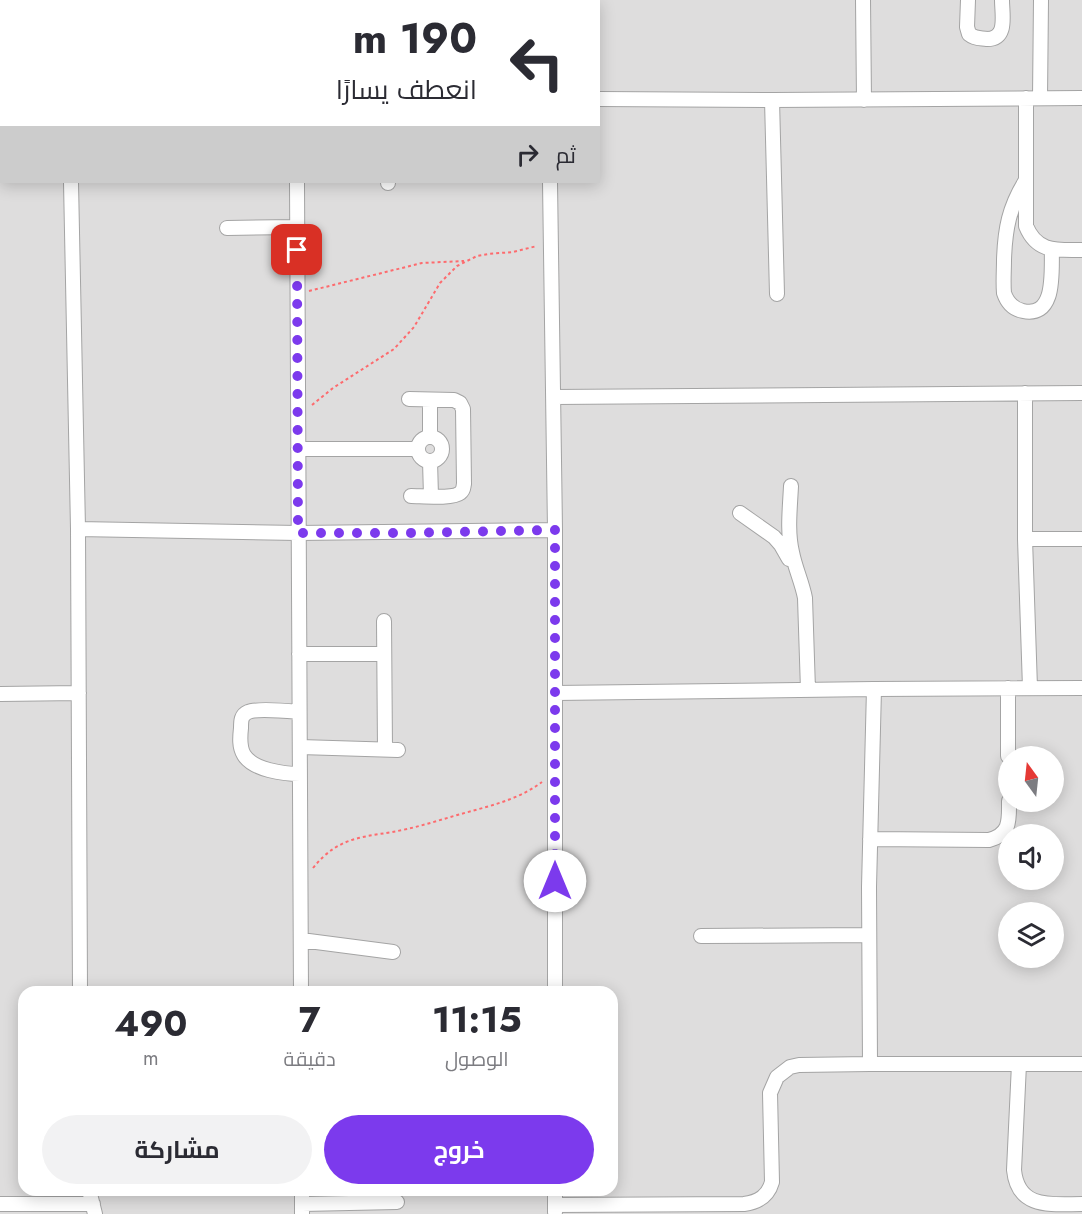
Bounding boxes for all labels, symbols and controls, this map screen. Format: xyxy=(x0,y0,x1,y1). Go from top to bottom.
text: 190 m xyxy=(353,8,477,69)
icon: left xyxy=(498,24,576,102)
text: انعطف يسارًا xyxy=(336,70,477,109)
icon: right xyxy=(511,138,544,171)
text: ثم xyxy=(556,139,576,171)
pin xyxy=(271,224,322,275)
icon: arrive xyxy=(280,233,313,266)
north arrow xyxy=(998,746,1064,812)
map controls xyxy=(998,746,1064,968)
button: sound xyxy=(998,824,1064,890)
position arrow xyxy=(523,849,587,913)
button: layers xyxy=(998,902,1064,968)
text: 7 xyxy=(299,993,320,1045)
text: 11:15 xyxy=(432,993,522,1045)
text: 490 xyxy=(114,997,187,1049)
text: m xyxy=(143,1044,159,1073)
text: دقيقة xyxy=(284,1045,336,1074)
text: الوصول xyxy=(445,1045,509,1074)
button: مشاركة xyxy=(42,1115,312,1184)
button: خروج xyxy=(324,1115,594,1184)

